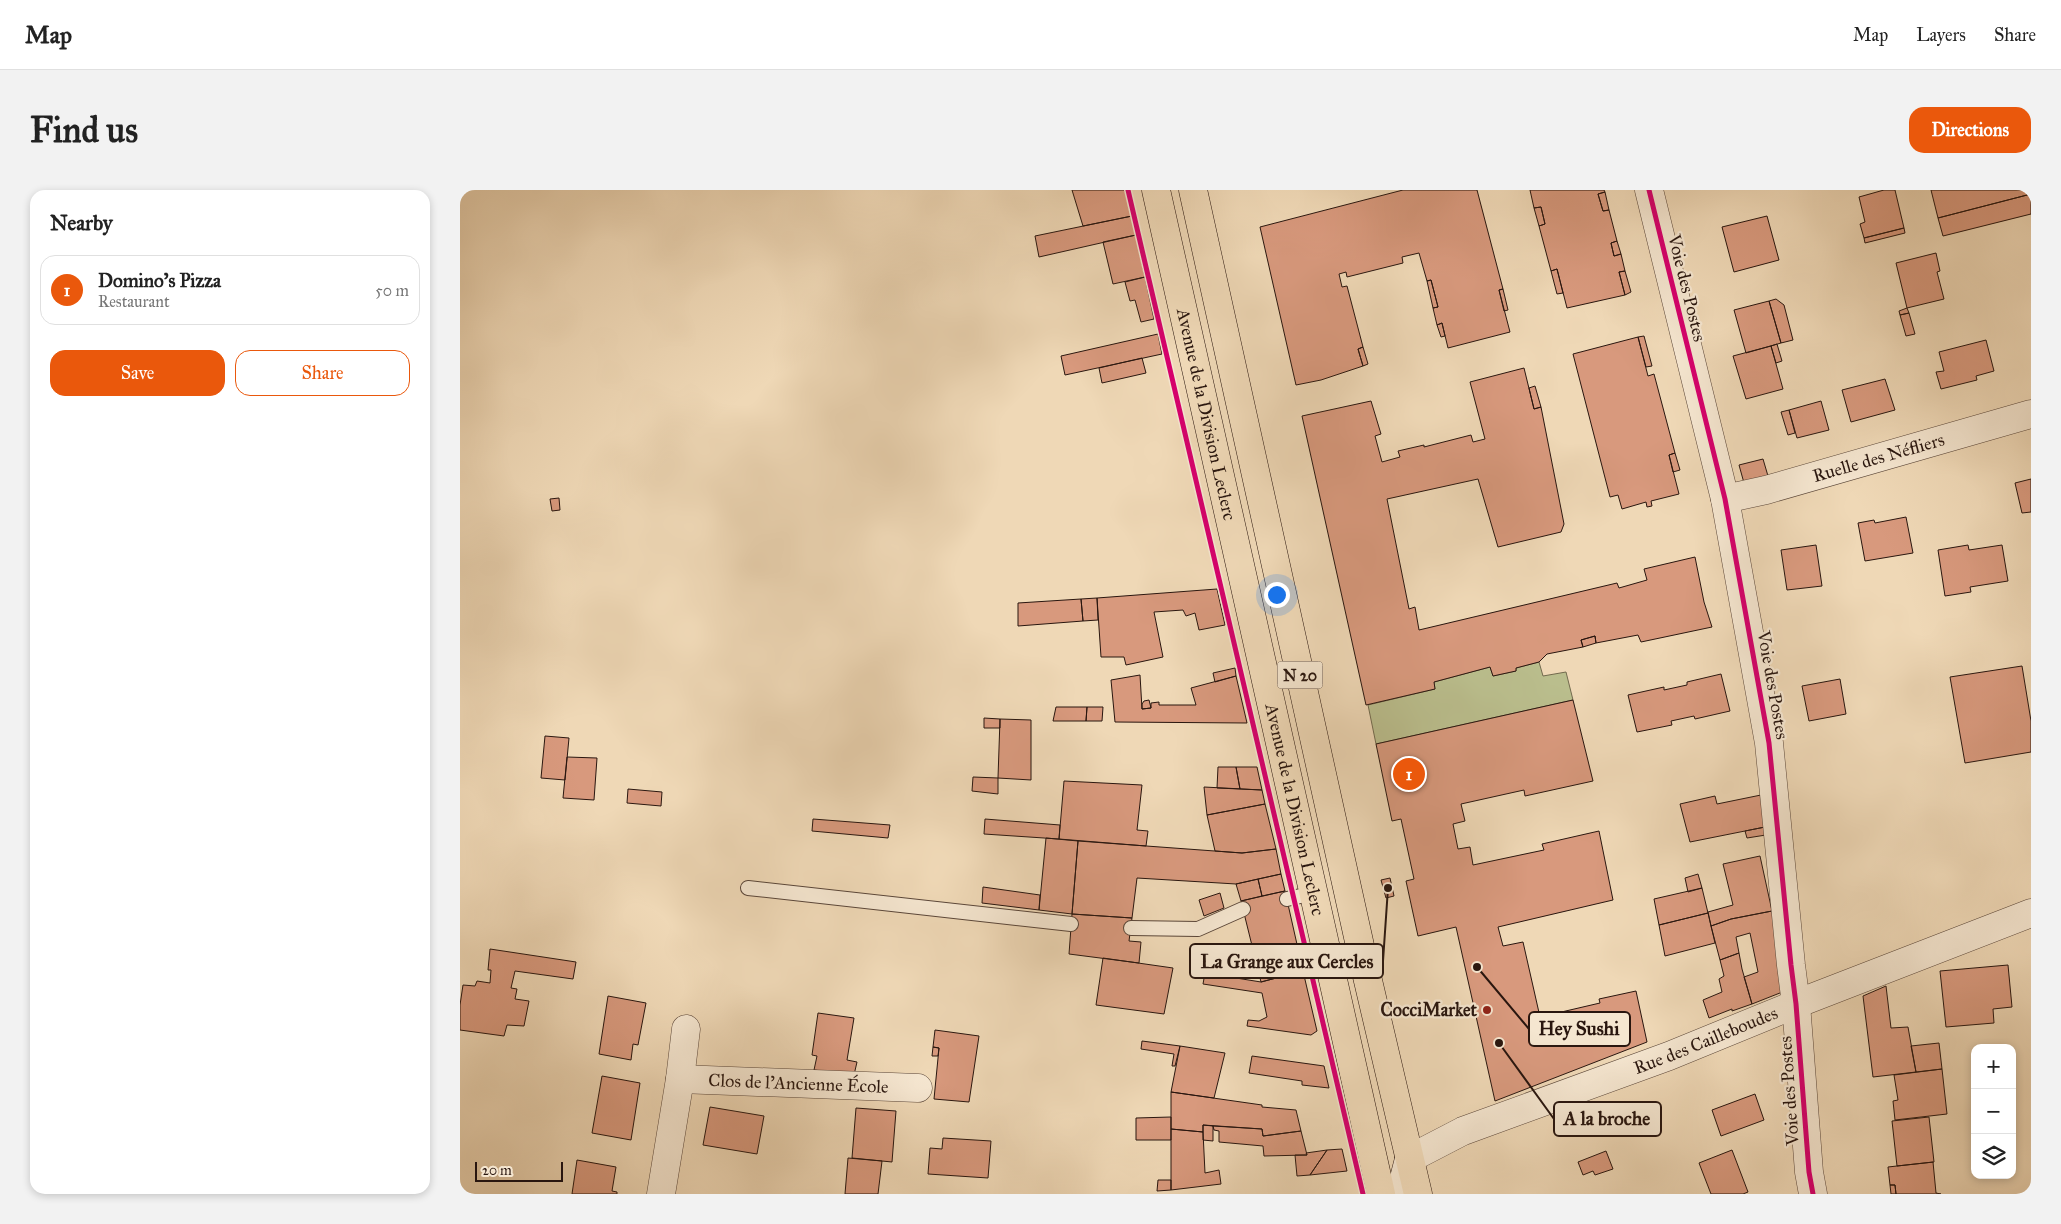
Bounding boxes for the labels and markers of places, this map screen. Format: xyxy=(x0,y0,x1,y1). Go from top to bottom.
pin: 1 xyxy=(1393,755,1425,793)
callout: La Grange aux Cercles xyxy=(1190,944,1383,978)
place label: CocciMarket xyxy=(1381,999,1478,1021)
marker: CocciMarket xyxy=(1481,1004,1493,1016)
callout: Hey Sushi xyxy=(1529,1012,1630,1046)
callout: A la broche xyxy=(1554,1102,1661,1136)

